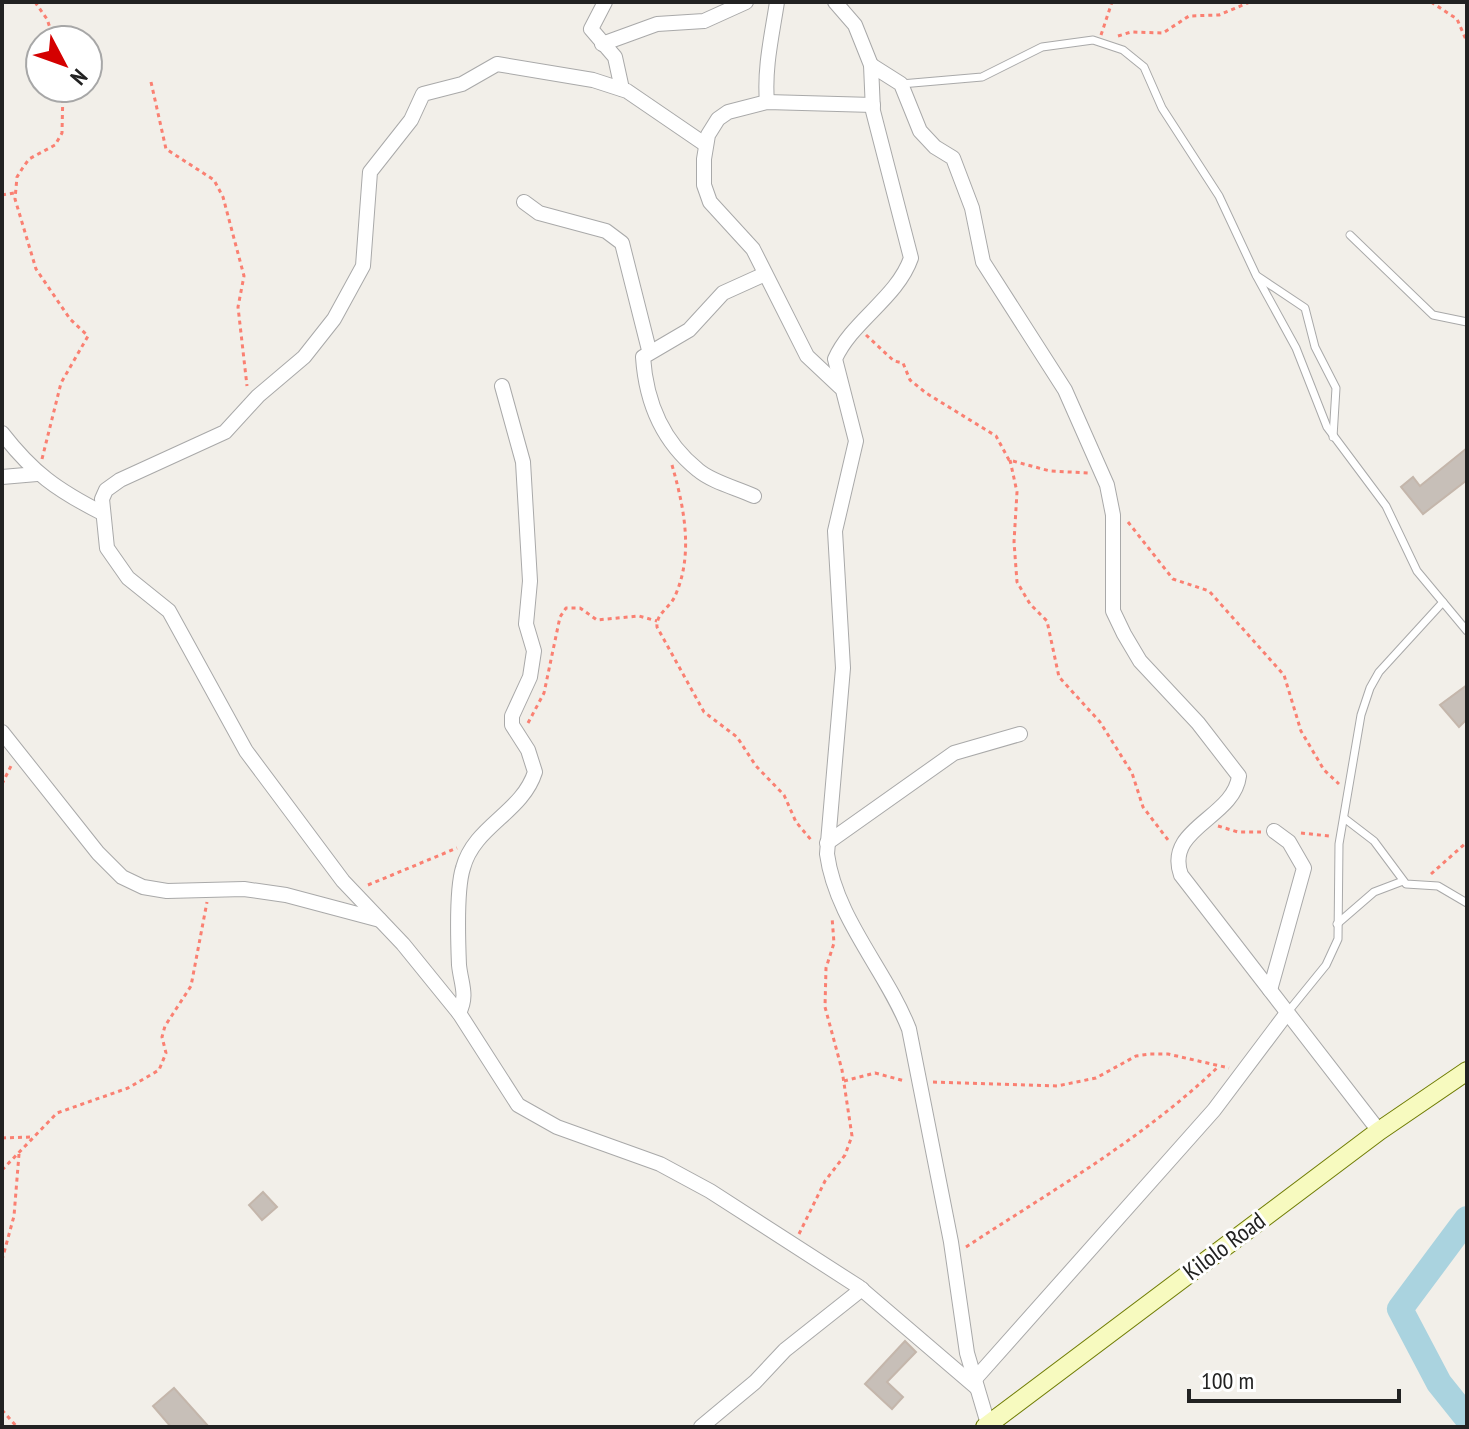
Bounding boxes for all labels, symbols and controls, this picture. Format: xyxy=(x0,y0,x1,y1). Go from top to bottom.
north arrow xyxy=(24,24,104,104)
text: N xyxy=(65,63,94,91)
street label: Kilolo Road xyxy=(1177,1205,1271,1287)
scale bar xyxy=(1189,1353,1399,1403)
text: 100 m xyxy=(1201,1365,1254,1396)

